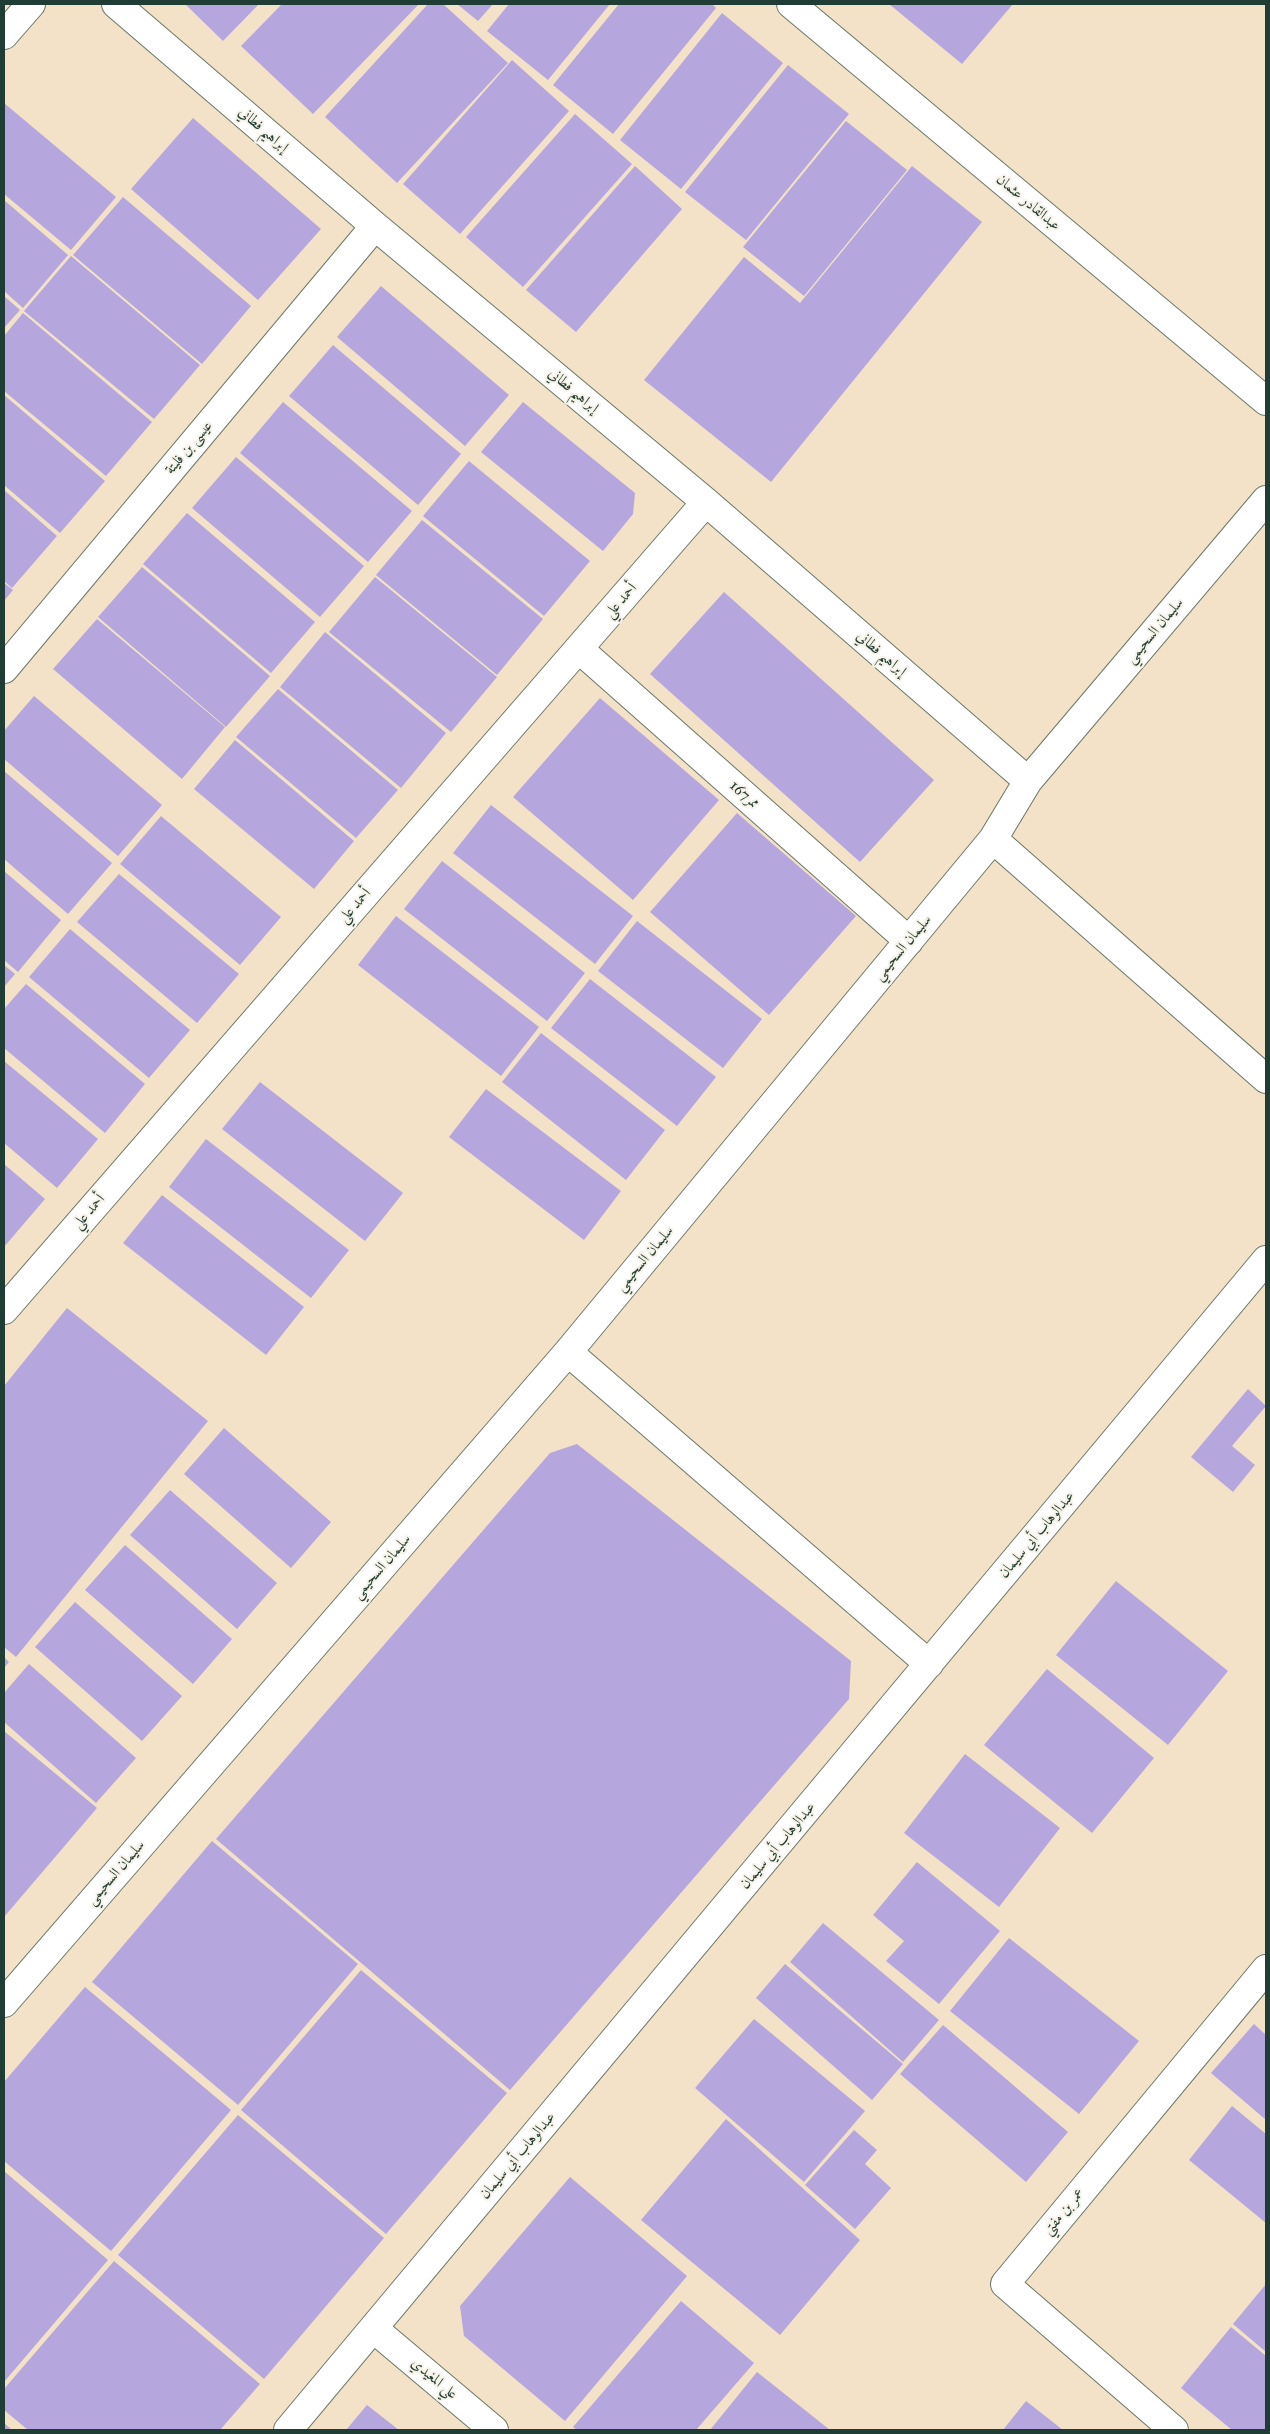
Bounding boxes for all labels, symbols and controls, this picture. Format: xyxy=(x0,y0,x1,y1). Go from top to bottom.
street label: إبراهيم فطاني xyxy=(234,103,292,157)
street label: عبدالقادر عثمان xyxy=(992,171,1064,235)
street label: إبراهيم فطاني xyxy=(544,365,602,417)
street label: عيسى بن فليتة xyxy=(161,418,217,478)
street label: أحمد علي xyxy=(601,580,641,622)
street label: سليمان السحيمي xyxy=(1122,594,1188,668)
street label: إبراهيم فطاني xyxy=(852,627,910,681)
street label: ممر167 xyxy=(725,777,763,813)
street label: أحمد علي xyxy=(335,885,375,927)
street label: سليمان السحيمي xyxy=(870,911,936,985)
street label: أحمد علي xyxy=(69,1191,109,1233)
street label: سليمان السحيمي xyxy=(612,1222,678,1296)
street label: عبدالوهاب أبي سليمان xyxy=(995,1488,1079,1582)
street label: سليمان السحيمي xyxy=(349,1531,415,1603)
street label: عبدالوهاب أبي سليمان xyxy=(736,1799,820,1893)
street label: سليمان السحيمي xyxy=(83,1837,149,1909)
street label: عبدالوهاب أبي سليمان xyxy=(476,2109,560,2203)
street label: عمر بن مفتي xyxy=(1039,2185,1089,2239)
street label: علي المغيدي xyxy=(407,2354,461,2404)

